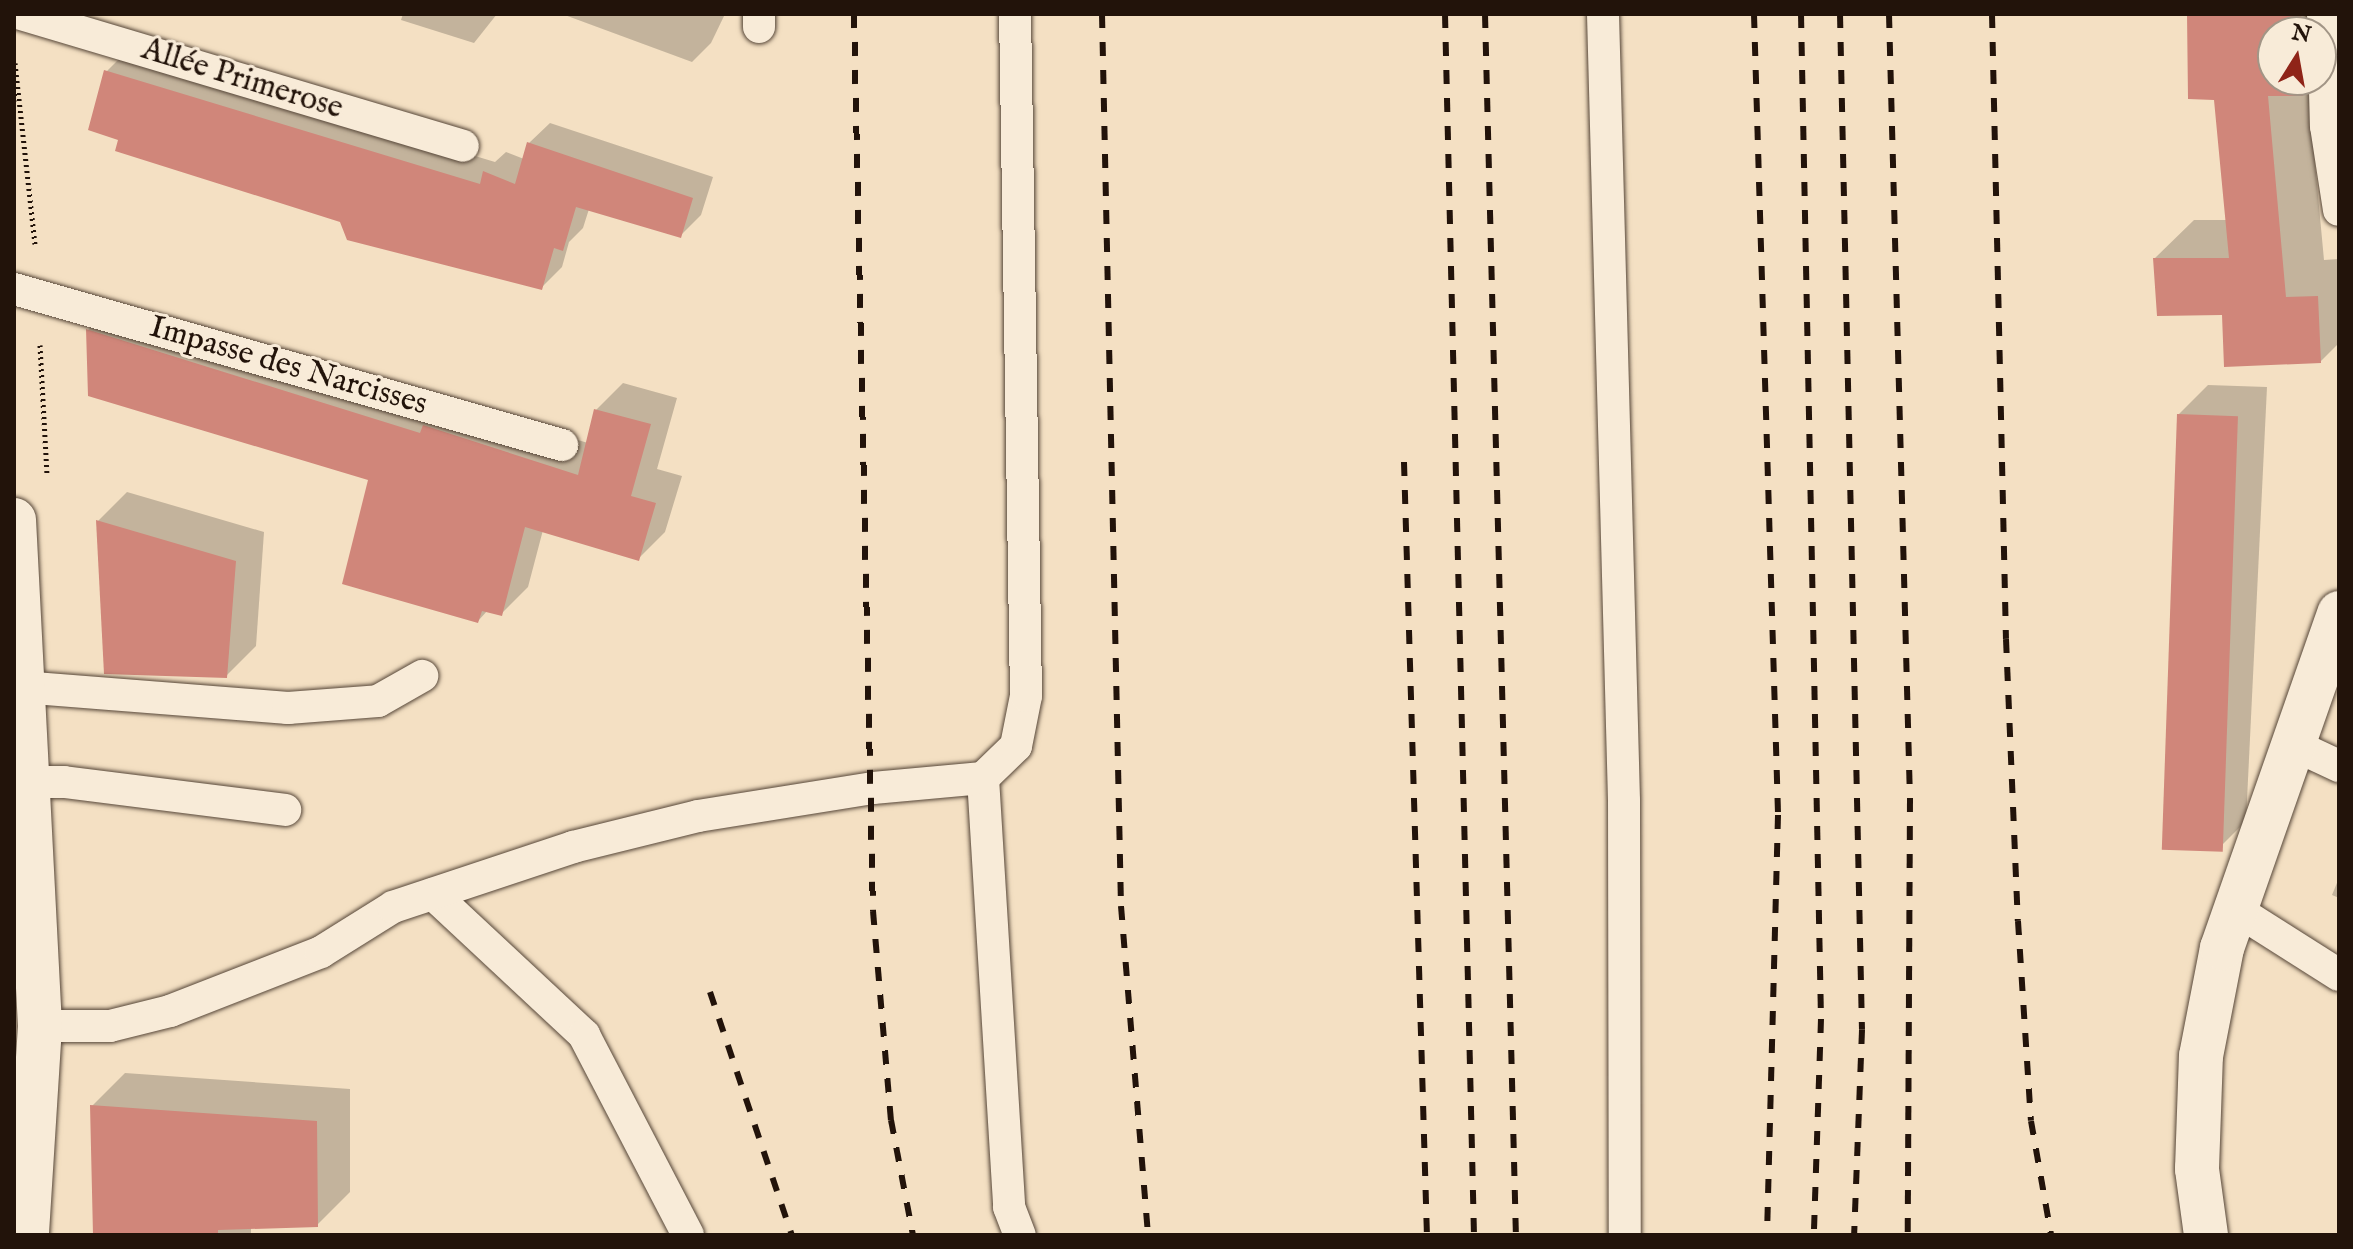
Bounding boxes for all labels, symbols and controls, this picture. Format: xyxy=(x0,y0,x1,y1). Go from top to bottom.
north arrow xyxy=(2257,16,2337,96)
text: N xyxy=(2289,19,2313,50)
street label: Allée Primerose xyxy=(137,31,347,129)
street label: Impasse des Narcisses xyxy=(145,309,431,425)

